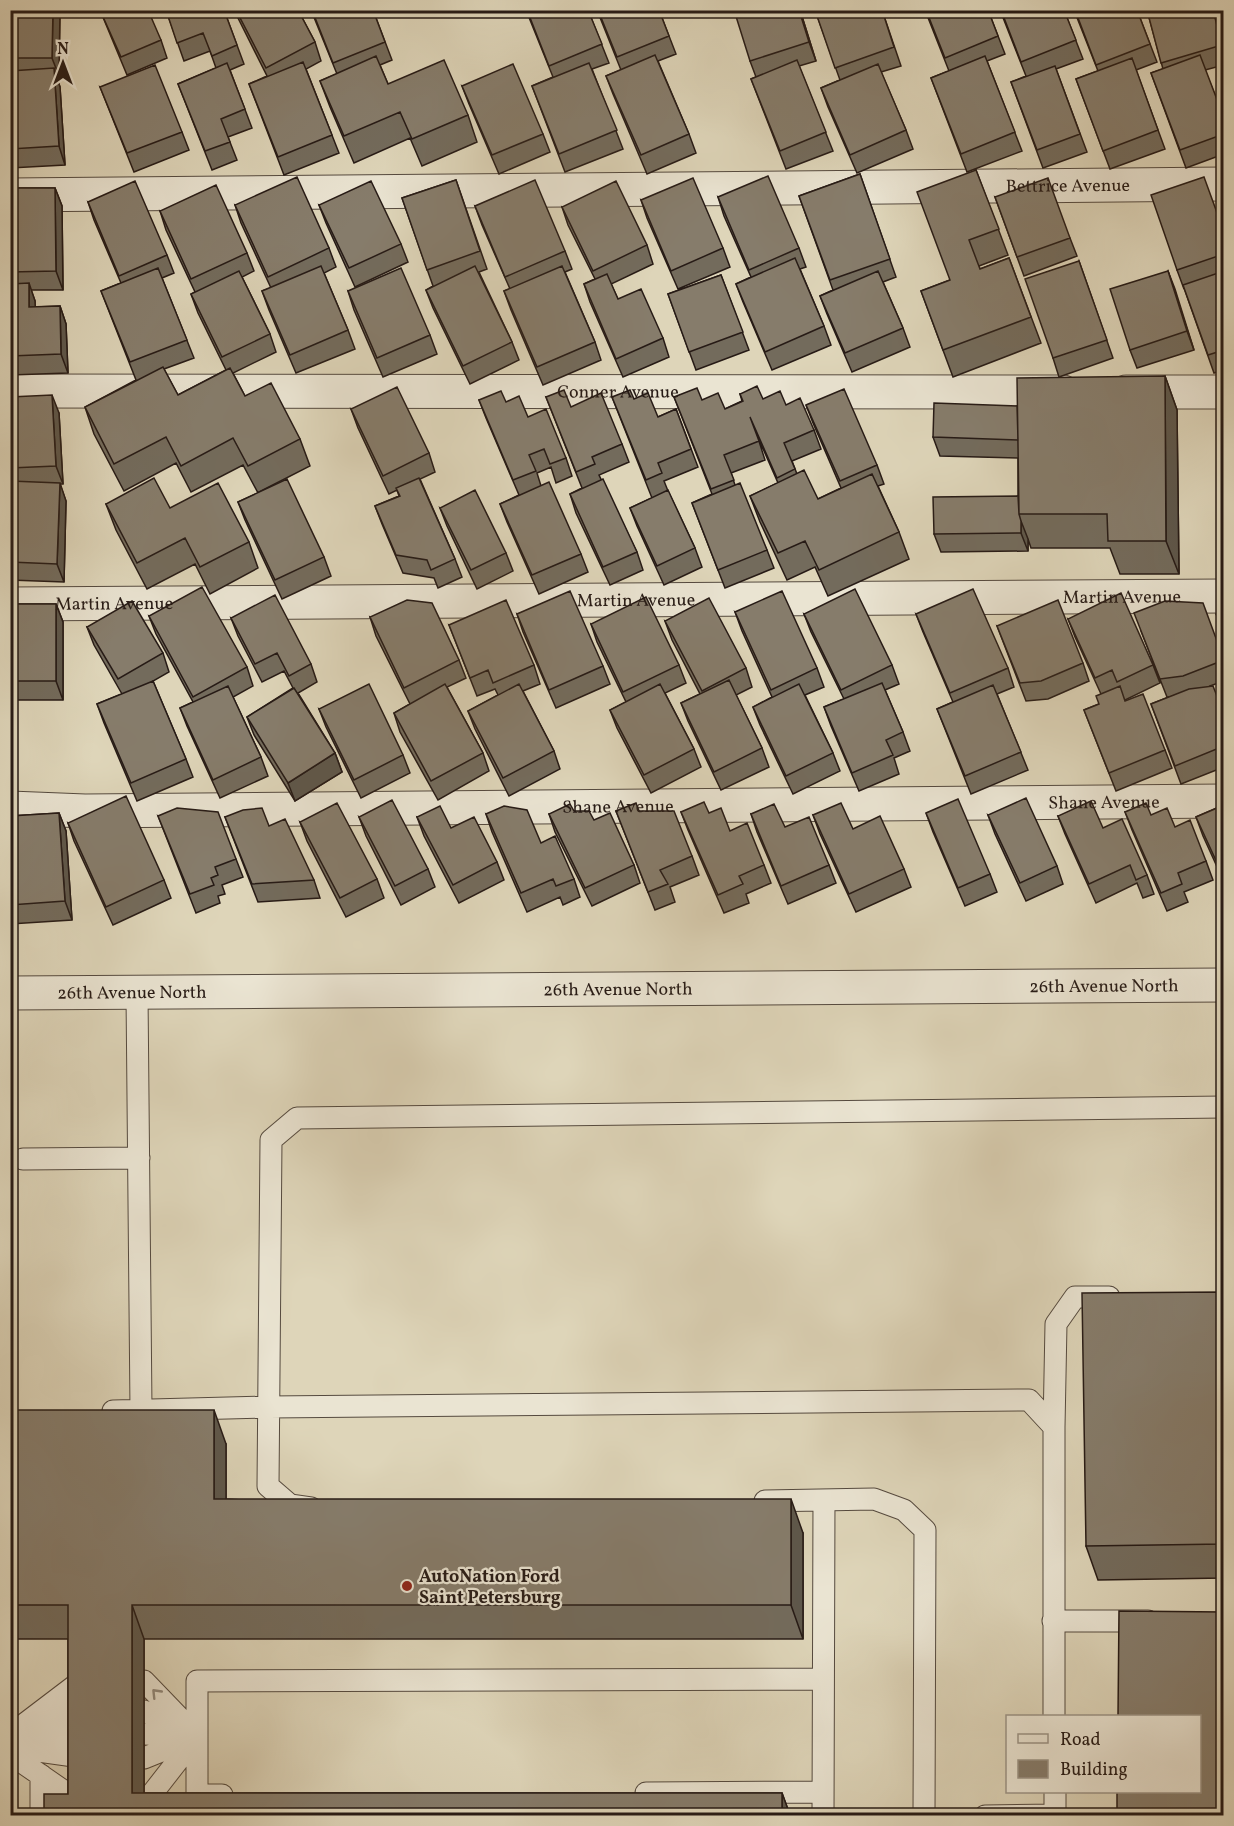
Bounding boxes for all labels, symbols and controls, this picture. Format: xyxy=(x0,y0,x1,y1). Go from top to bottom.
north arrow xyxy=(33,33,93,93)
text: N xyxy=(57,39,69,61)
street label: Bettrice Avenue xyxy=(1006,174,1130,200)
street label: Conner Avenue xyxy=(557,381,679,406)
street label: Martin Avenue xyxy=(1063,585,1181,611)
street label: Martin Avenue xyxy=(577,588,695,614)
street label: Martin Avenue xyxy=(55,592,173,618)
street label: Shane Avenue xyxy=(1048,791,1160,817)
street label: Shane Avenue xyxy=(562,795,674,821)
street label: 26th Avenue North xyxy=(1029,974,1179,1000)
street label: 26th Avenue North xyxy=(543,977,693,1003)
street label: 26th Avenue North xyxy=(57,981,207,1007)
place label: AutoNation Ford Saint Petersburg xyxy=(419,1565,561,1611)
marker: AutoNation Ford Saint Petersburg xyxy=(400,1579,414,1593)
one-way arrow xyxy=(152,1690,163,1700)
legend xyxy=(1006,1715,1201,1793)
text: Road xyxy=(1060,1728,1101,1753)
text: Building xyxy=(1060,1758,1128,1783)

